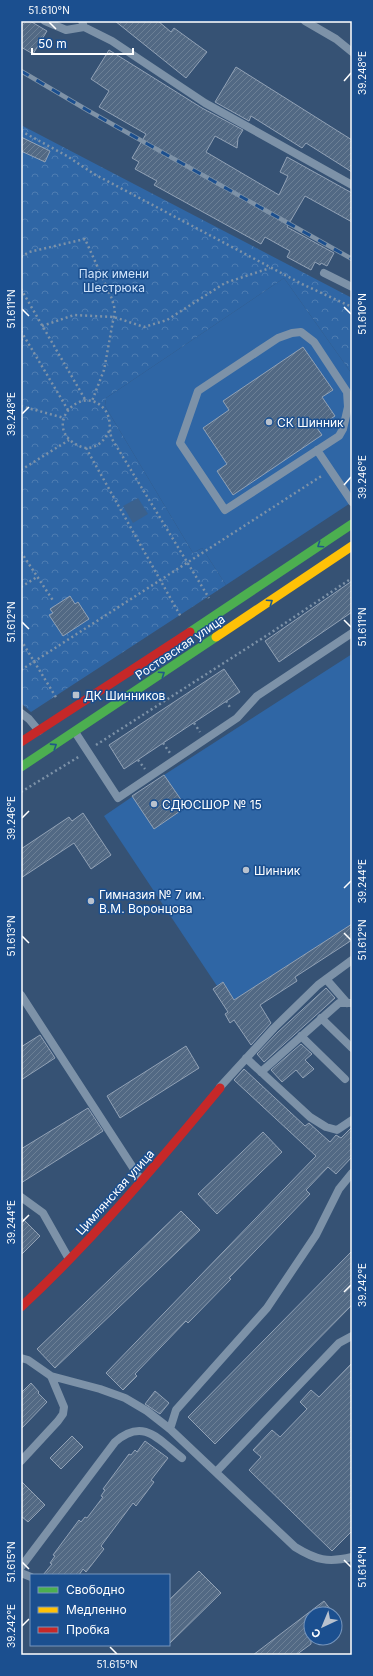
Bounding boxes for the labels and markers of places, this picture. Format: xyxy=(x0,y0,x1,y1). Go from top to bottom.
place label: СК Шинник xyxy=(277,415,344,430)
marker: СК Шинник xyxy=(264,417,274,427)
place label: ДК Шинников xyxy=(84,688,166,703)
marker: ДК Шинников xyxy=(71,690,81,700)
place label: СДЮСШОР № 15 xyxy=(162,797,262,812)
marker: СДЮСШОР № 15 xyxy=(149,799,159,809)
place label: Шинник xyxy=(254,863,301,878)
marker: Шинник xyxy=(241,865,251,875)
place label: Гимназия № 7 им. В.М. Воронцова xyxy=(99,887,205,916)
marker: Гимназия № 7 им. В.М. Воронцова xyxy=(86,896,96,906)

